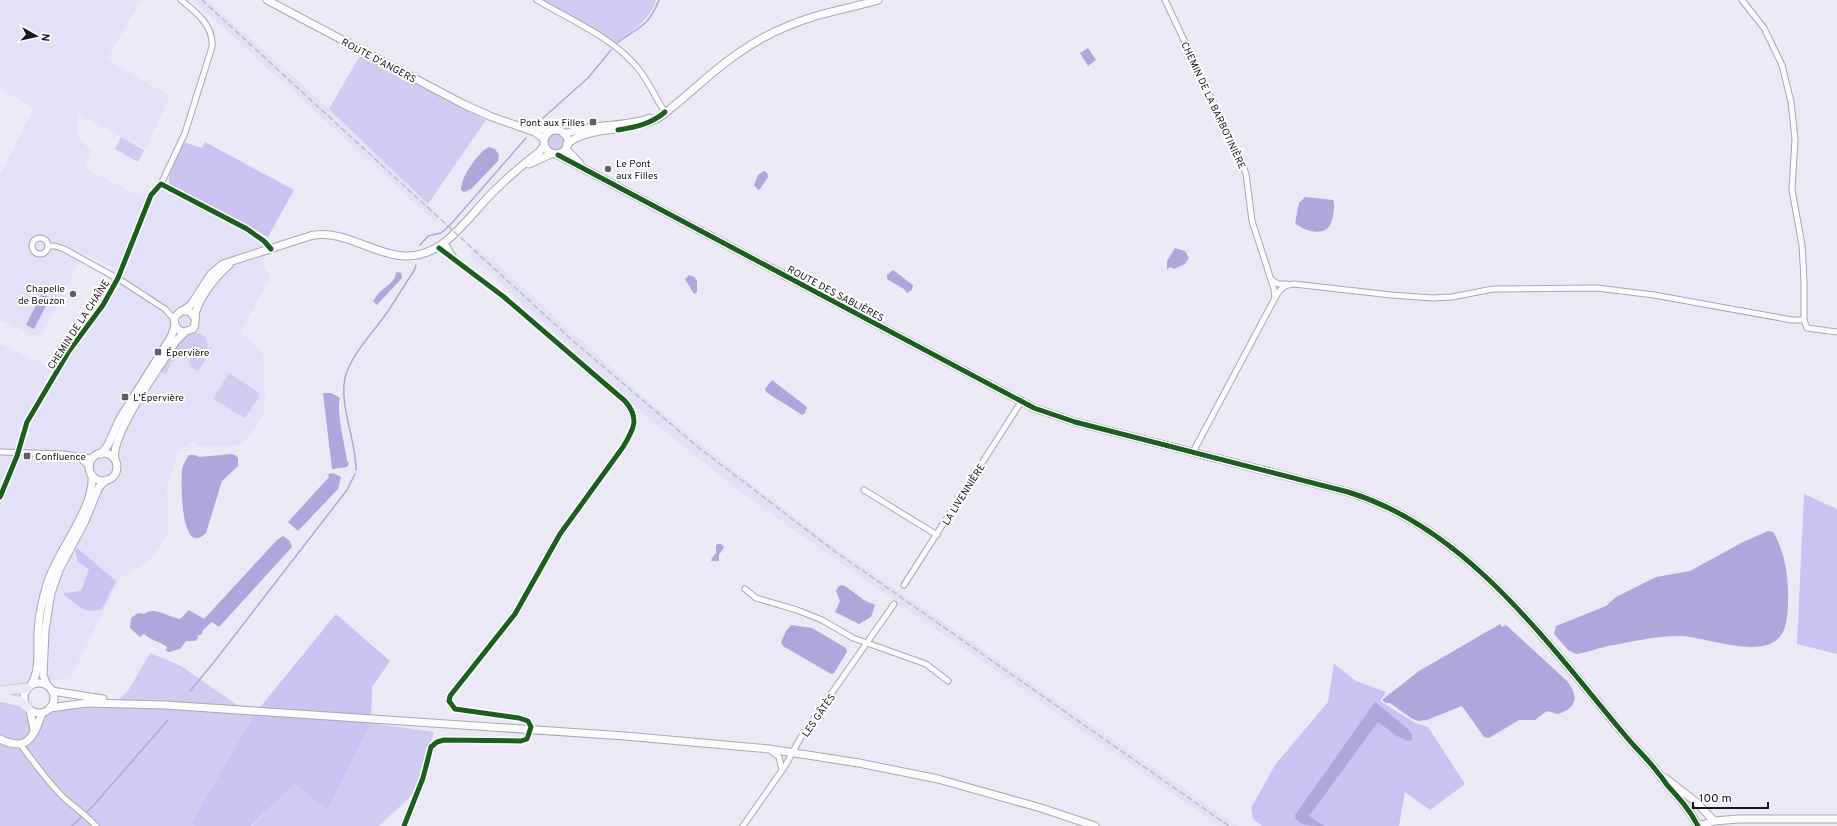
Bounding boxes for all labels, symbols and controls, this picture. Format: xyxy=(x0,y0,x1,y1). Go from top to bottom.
north arrow xyxy=(16,16,56,56)
text: N xyxy=(37,32,52,42)
street label: ROUTE D'ANGERS xyxy=(339,36,418,87)
street label: CHEMIN DE LA BARBOTINIÈRE xyxy=(1177,40,1248,171)
place label: Pont aux Filles xyxy=(520,117,585,130)
marker: Pont aux Filles xyxy=(588,117,598,127)
place label: Le Pont aux Filles xyxy=(616,158,658,183)
marker: Le Pont aux Filles xyxy=(603,164,613,174)
street label: ROUTE DES SABLIÈRES xyxy=(785,263,886,325)
street label: CHEMIN DE LA CHAÎNE xyxy=(45,277,113,372)
place label: Chapelle de Beuzon xyxy=(18,283,65,308)
marker: Chapelle de Beuzon xyxy=(68,289,78,299)
marker: Épervière xyxy=(153,347,163,357)
place label: Épervière xyxy=(166,347,209,360)
marker: L'Épervière xyxy=(120,392,130,402)
place label: L'Épervière xyxy=(133,392,184,405)
marker: Confluence xyxy=(22,451,32,461)
place label: Confluence xyxy=(35,451,86,464)
street label: LA LIVENNIÈRE xyxy=(940,461,988,528)
street label: LES GÂTÈS xyxy=(800,692,839,740)
scale bar xyxy=(1693,784,1768,810)
text: 100 m xyxy=(1699,791,1732,807)

